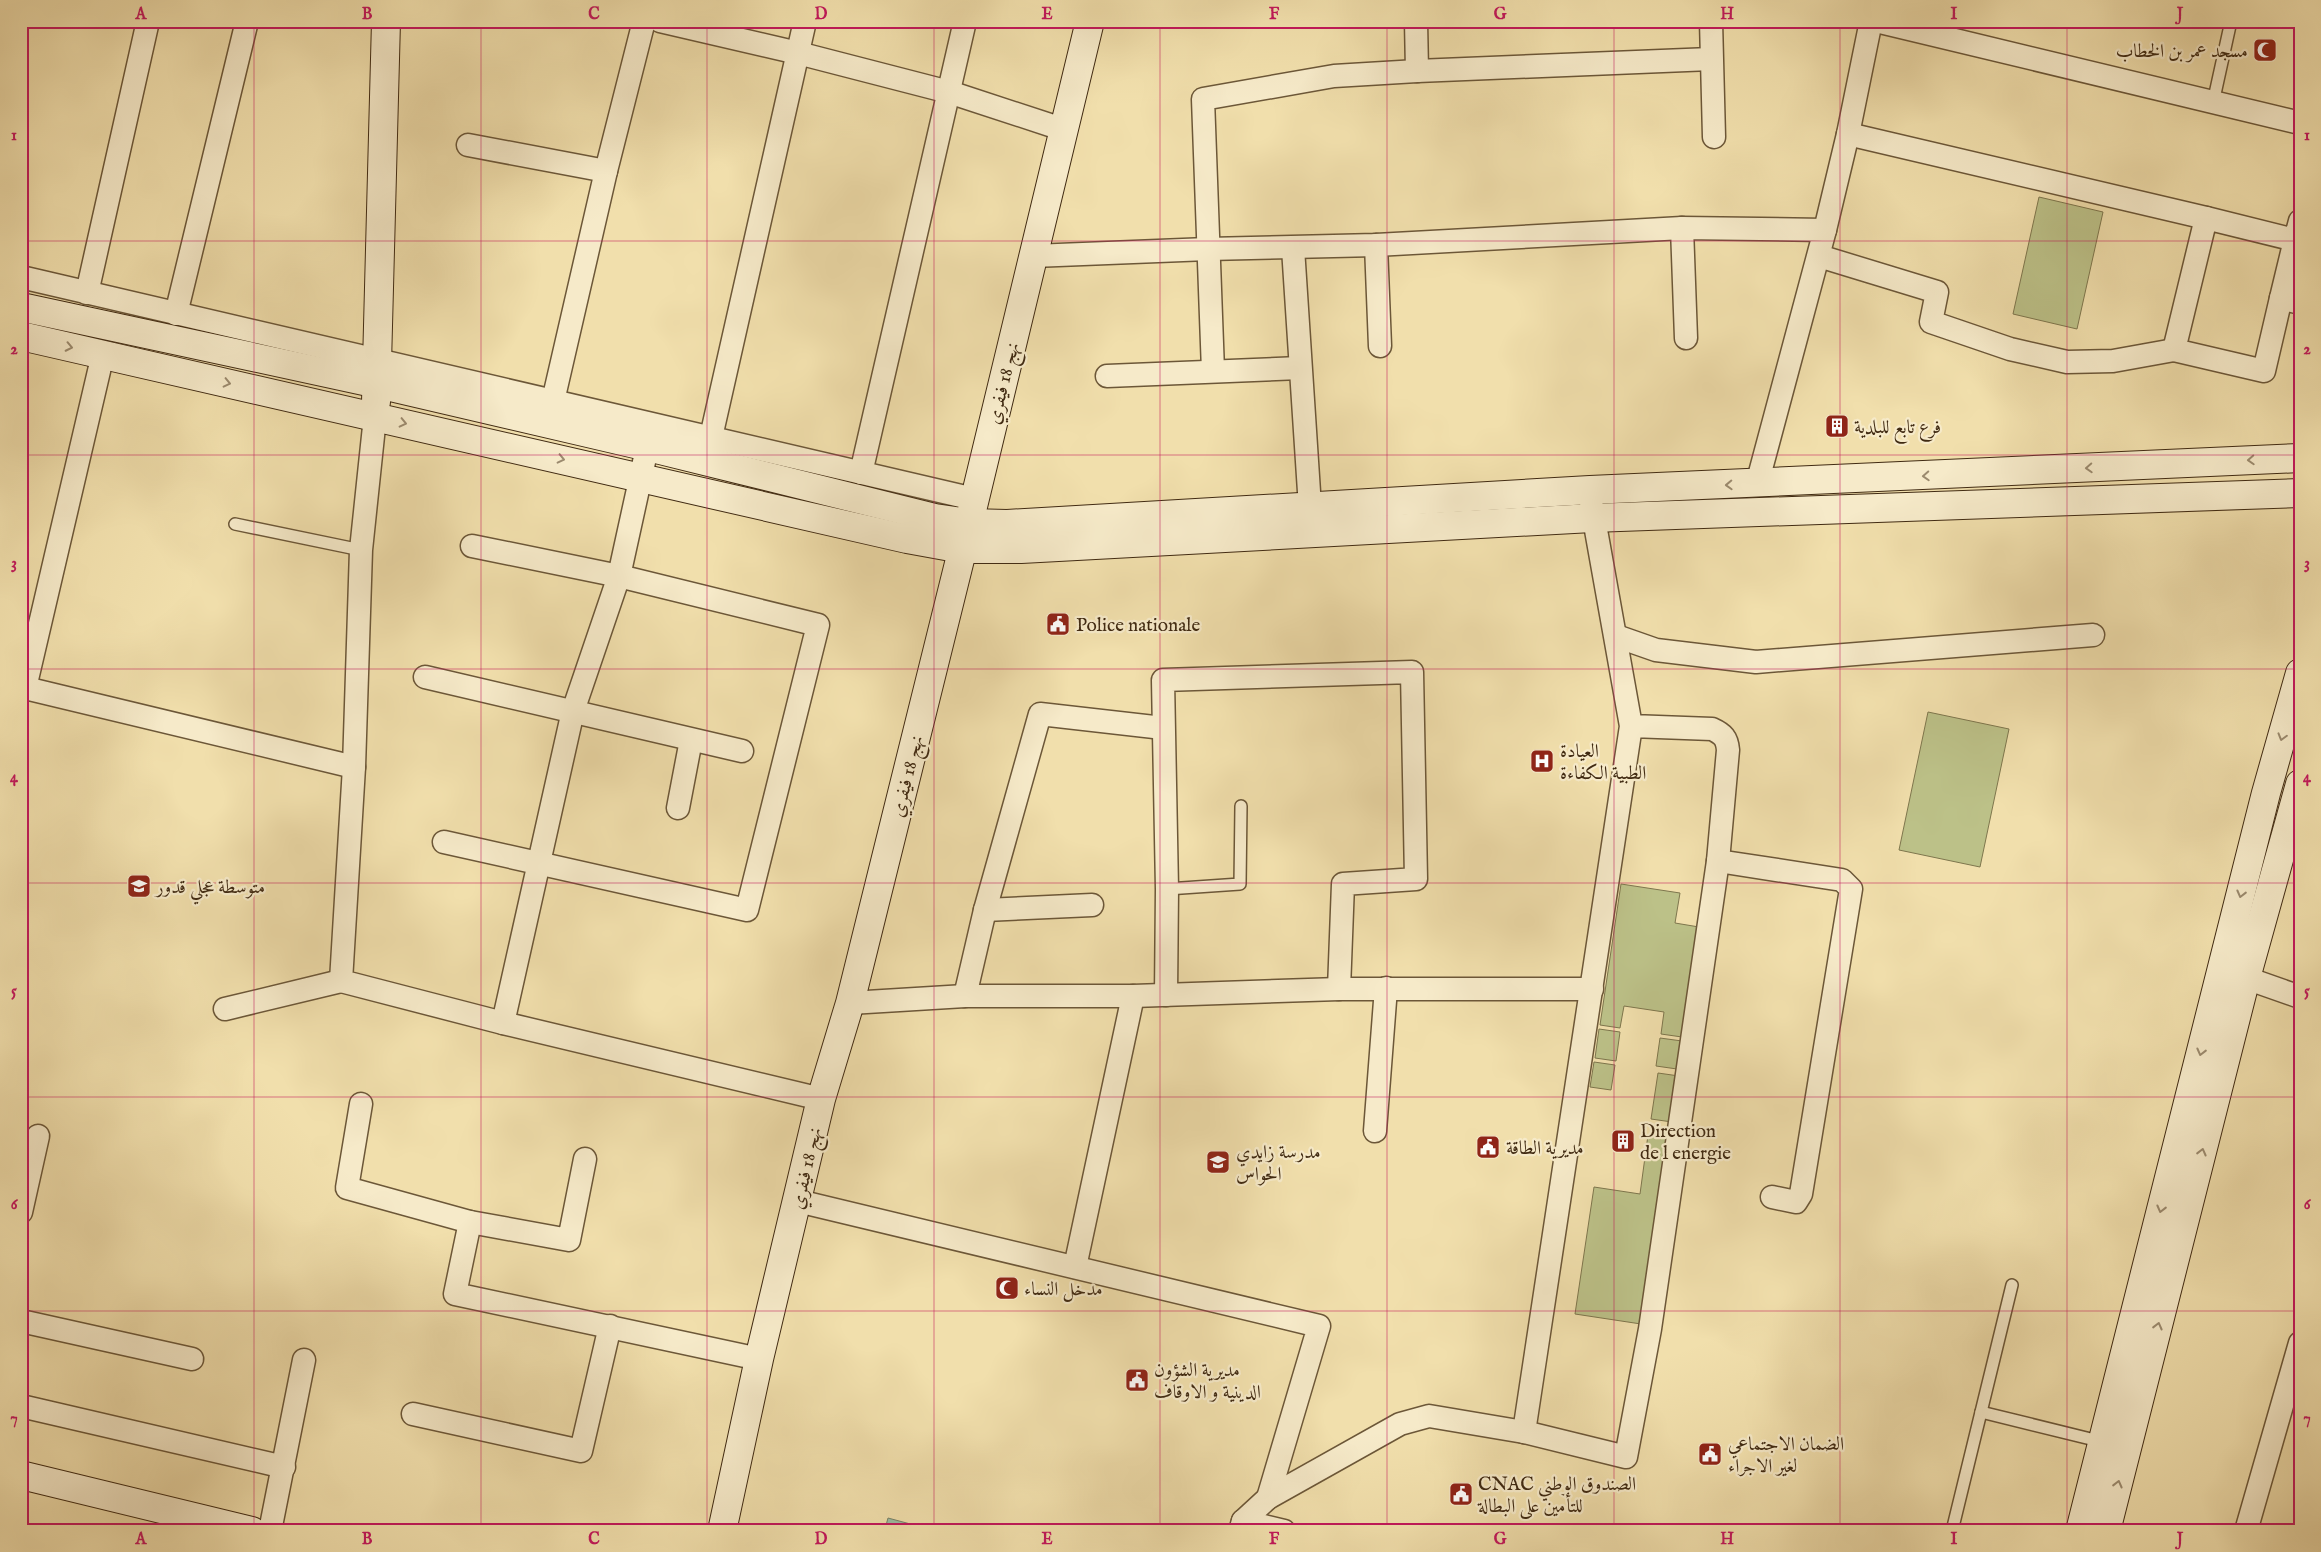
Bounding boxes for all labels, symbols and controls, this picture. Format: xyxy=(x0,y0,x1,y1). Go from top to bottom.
text: A xyxy=(135,5,148,25)
text: B xyxy=(362,5,373,25)
text: C xyxy=(588,5,600,25)
text: D xyxy=(815,5,828,25)
text: E xyxy=(1041,5,1053,25)
text: F xyxy=(1269,5,1280,25)
text: G xyxy=(1494,5,1507,25)
text: H xyxy=(1720,5,1734,25)
text: I xyxy=(1951,5,1958,25)
text: J xyxy=(2175,5,2184,25)
mosque icon: مسجد عمر بن الخطاب xyxy=(2252,37,2278,63)
place label: مسجد عمر بن الخطاب xyxy=(2116,40,2248,64)
text: 1 xyxy=(11,126,17,146)
text: 1 xyxy=(2304,126,2310,146)
text: 2 xyxy=(10,340,18,360)
street label: نهج 18 فيفري xyxy=(982,340,1030,428)
text: 2 xyxy=(2303,340,2311,360)
one-way arrow xyxy=(64,341,73,352)
one-way arrow xyxy=(223,377,232,388)
building icon: فرع تابع للبلدية xyxy=(1824,413,1850,439)
place label: فرع تابع للبلدية xyxy=(1854,416,1941,444)
one-way arrow xyxy=(398,417,407,428)
one-way arrow xyxy=(557,453,566,464)
one-way arrow xyxy=(2247,455,2255,466)
one-way arrow xyxy=(2084,463,2092,474)
one-way arrow xyxy=(1922,470,1930,481)
one-way arrow xyxy=(1725,480,1732,490)
text: 3 xyxy=(11,554,17,574)
text: 3 xyxy=(2304,554,2310,574)
public building icon: Police nationale xyxy=(1045,611,1071,637)
place label: Police nationale xyxy=(1076,614,1200,638)
one-way arrow xyxy=(2277,732,2288,741)
street label: نهج 18 فيفري xyxy=(886,733,934,821)
place label: العيادة الطبية الكفاءة xyxy=(1560,740,1646,786)
hospital icon: العيادة الطبية الكفاءة xyxy=(1529,748,1555,774)
text: 4 xyxy=(10,768,19,788)
text: 4 xyxy=(2303,768,2312,788)
school or university icon: متوسطة عجلي قدور xyxy=(126,873,152,899)
place label: متوسطة عجلي قدور xyxy=(154,876,265,905)
one-way arrow xyxy=(2236,890,2247,899)
text: 5 xyxy=(11,982,17,1002)
text: 5 xyxy=(2304,982,2310,1002)
one-way arrow xyxy=(2196,1047,2207,1056)
place label: Direction de l energie xyxy=(1640,1120,1731,1166)
street label: نهج 18 فيفري xyxy=(786,1125,832,1213)
building icon: Direction de l energie xyxy=(1610,1128,1636,1154)
public building icon: مديرية الطاقة xyxy=(1475,1134,1501,1160)
place label: مديرية الطاقة xyxy=(1506,1137,1584,1161)
place label: مدرسة زايدي الحواس xyxy=(1236,1141,1321,1187)
one-way arrow xyxy=(2196,1147,2207,1156)
school or university icon: مدرسة زايدي الحواس xyxy=(1205,1149,1231,1175)
text: 6 xyxy=(11,1195,19,1215)
text: 6 xyxy=(2304,1195,2312,1215)
one-way arrow xyxy=(2156,1205,2167,1214)
mosque icon: مدخل النساء xyxy=(994,1275,1020,1301)
place label: مدخل النساء xyxy=(1024,1278,1103,1302)
one-way arrow xyxy=(2152,1322,2163,1331)
place label: مديرية الشؤون الدينية و الاوقاف xyxy=(1154,1359,1261,1405)
public building icon: مديرية الشؤون الدينية و الاوقاف xyxy=(1124,1367,1150,1393)
text: 7 xyxy=(10,1409,18,1429)
text: 7 xyxy=(2303,1409,2311,1429)
place label: الضمان الاجتماعي لغير الاجراء xyxy=(1728,1433,1844,1479)
public building icon: الضمان الاجتماعي لغير الاجراء xyxy=(1697,1441,1723,1467)
place label: CNAC الصندوق الوطني للتأمين على البطالة xyxy=(1477,1473,1636,1520)
one-way arrow xyxy=(2112,1480,2122,1488)
public building icon: CNAC الصندوق الوطني للتأمين على البطالة xyxy=(1448,1481,1474,1507)
text: A xyxy=(135,1530,148,1550)
text: B xyxy=(362,1530,373,1550)
text: C xyxy=(588,1530,600,1550)
text: D xyxy=(815,1530,828,1550)
text: E xyxy=(1041,1530,1053,1550)
text: F xyxy=(1269,1530,1280,1550)
text: G xyxy=(1494,1530,1507,1550)
text: H xyxy=(1720,1530,1734,1550)
text: I xyxy=(1951,1530,1958,1550)
text: J xyxy=(2175,1530,2184,1550)

